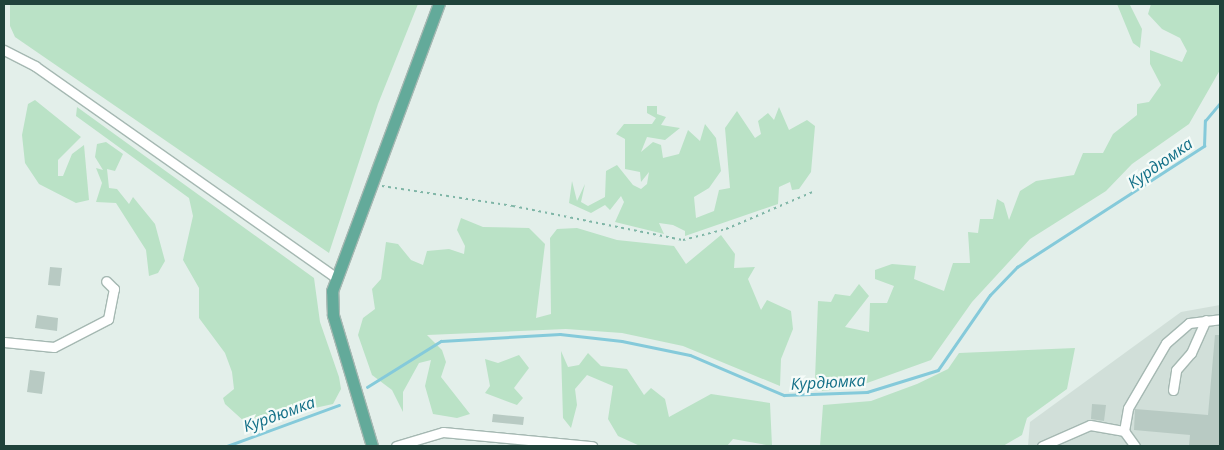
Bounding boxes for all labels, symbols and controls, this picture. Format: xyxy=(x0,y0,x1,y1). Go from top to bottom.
water label: Курдюмка xyxy=(1124,134,1196,192)
water label: Курдюмка xyxy=(790,370,866,394)
water label: Курдюмка xyxy=(241,392,317,436)

